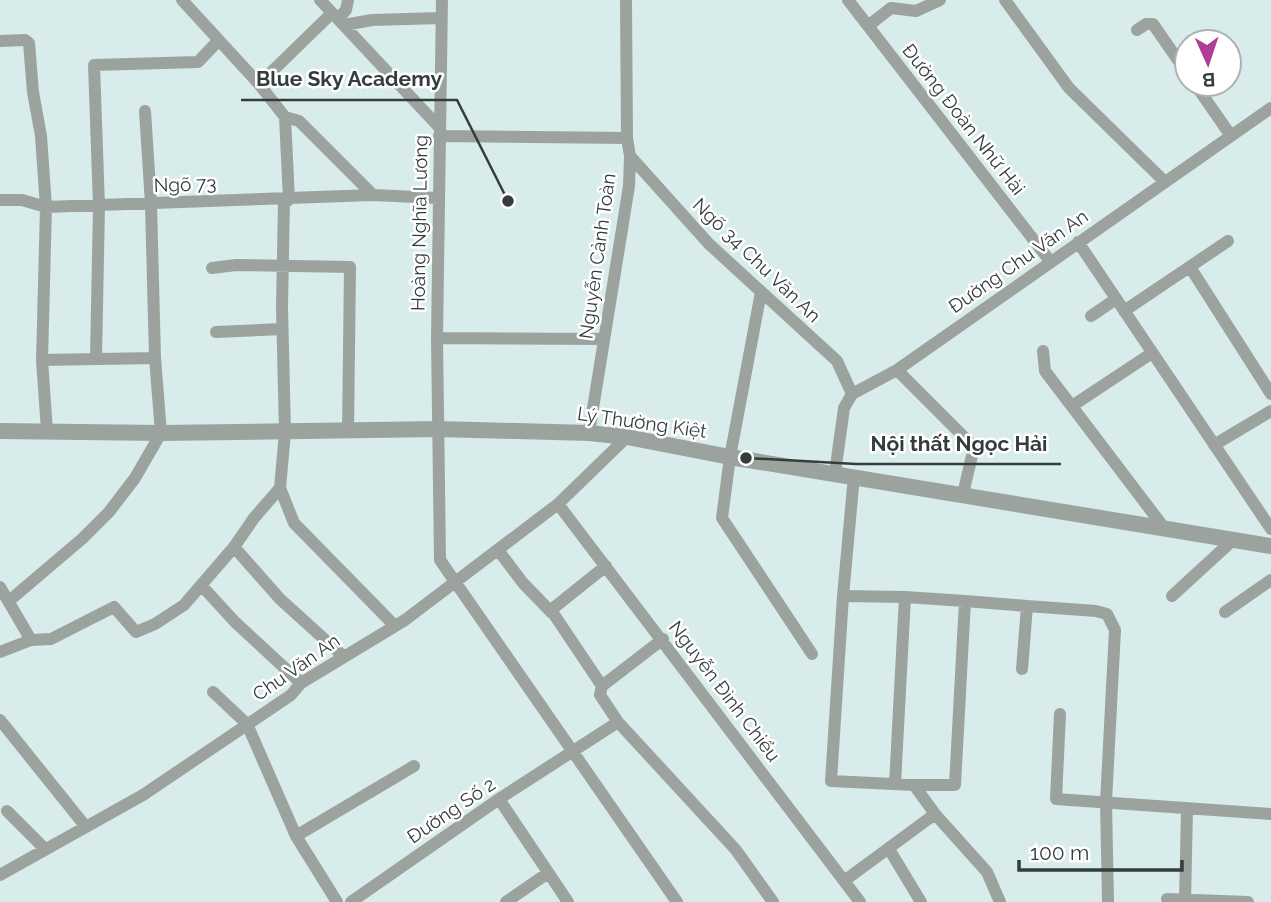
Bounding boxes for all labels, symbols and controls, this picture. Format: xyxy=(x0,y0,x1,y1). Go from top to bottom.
north arrow xyxy=(1173,28,1243,98)
street label: Đường Đoàn Nhữ Hài xyxy=(898,39,1030,199)
callout: Blue Sky Academy xyxy=(241,58,457,100)
text: Blue Sky Academy xyxy=(256,66,443,91)
text: B xyxy=(1202,69,1216,91)
street label: Hoàng Nghĩa Lương xyxy=(406,135,432,311)
street label: Ngõ 73 xyxy=(153,172,217,196)
street label: Nguyễn Cảnh Toàn xyxy=(574,172,620,340)
street label: Ngõ 34 Chu Văn An xyxy=(689,193,825,327)
street label: Đường Chu Văn An xyxy=(944,205,1092,317)
street label: Lý Thường Kiệt xyxy=(576,402,709,442)
callout: Nội thất Ngọc Hải xyxy=(856,422,1061,464)
text: Nội thất Ngọc Hải xyxy=(871,431,1047,456)
street label: Nguyễn Đình Chiểu xyxy=(665,616,785,766)
street label: Chu Văn An xyxy=(248,629,344,705)
street label: Đường Số 2 xyxy=(403,772,499,848)
scale bar xyxy=(1019,828,1182,872)
text: 100 m xyxy=(1030,840,1089,865)

